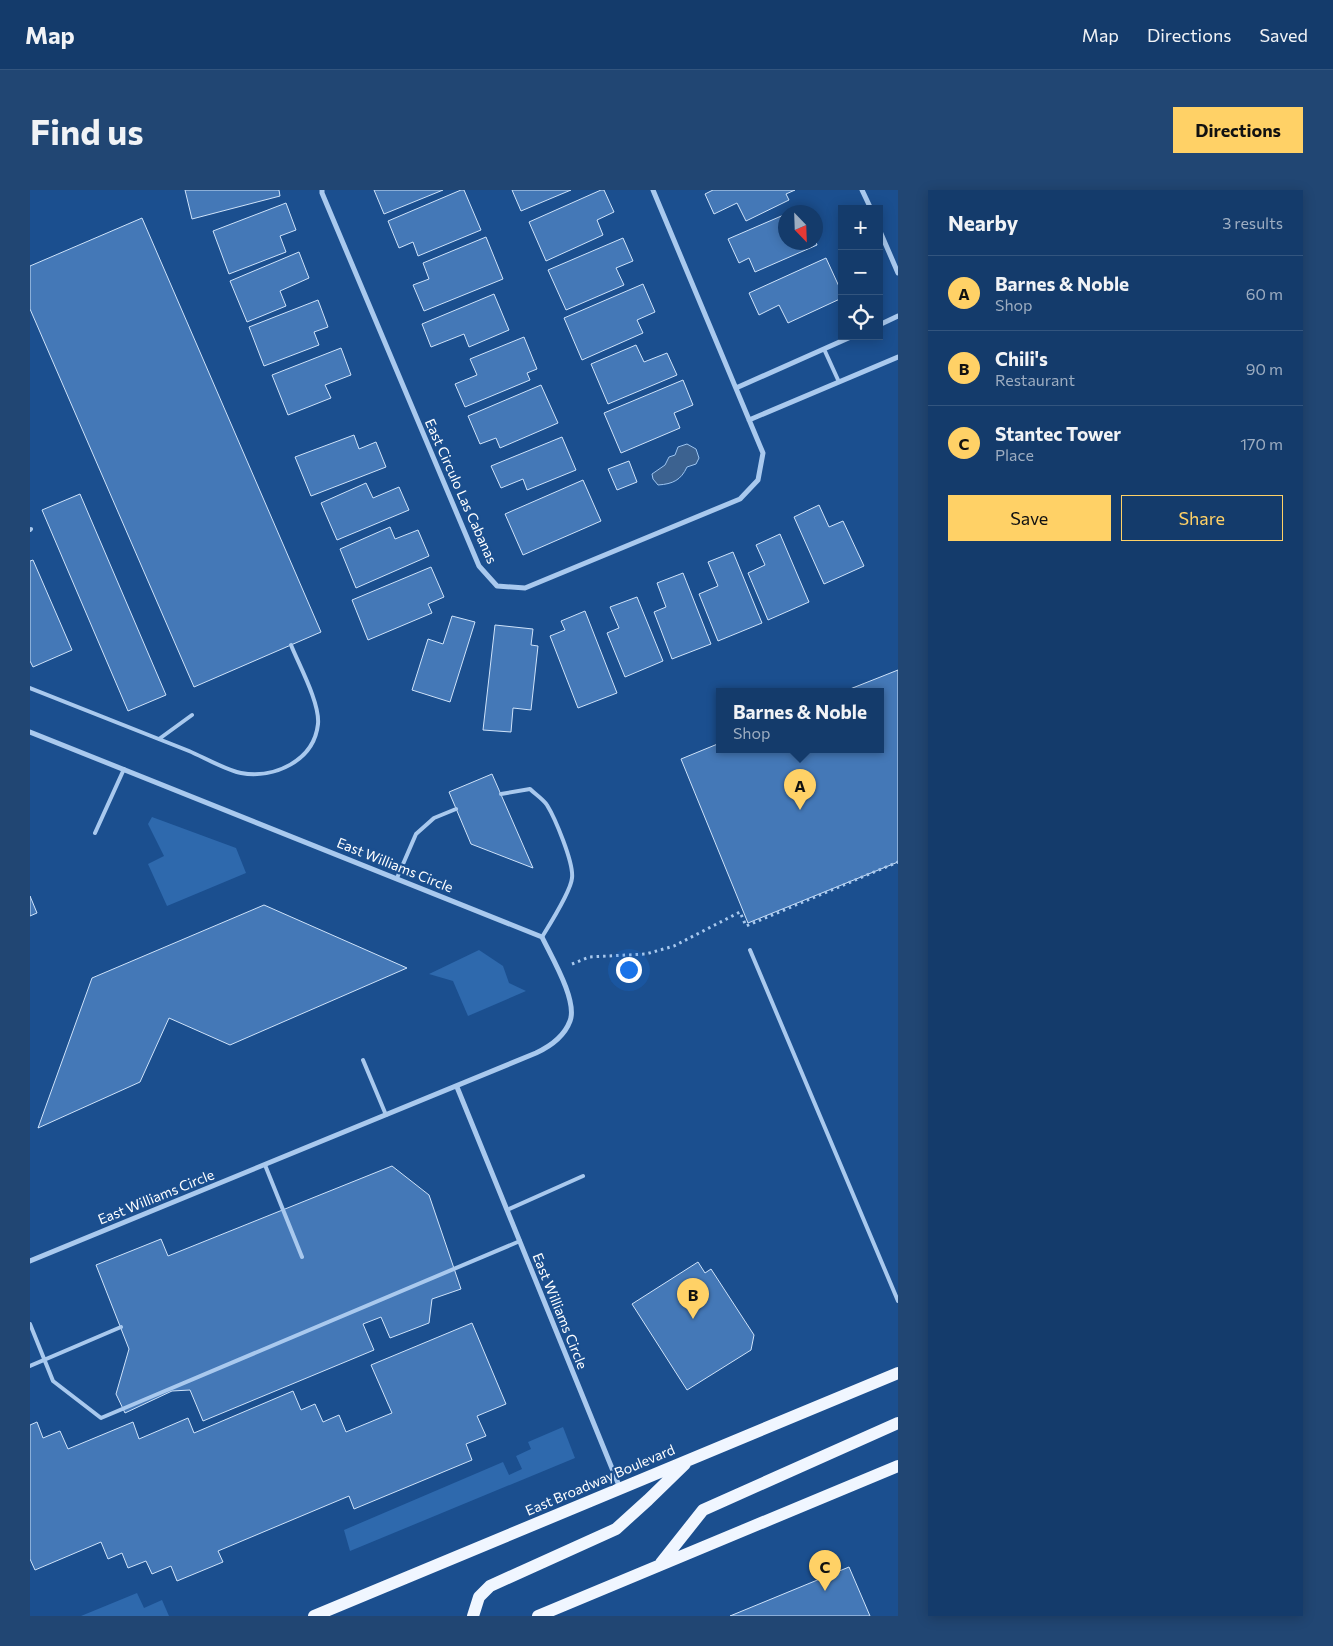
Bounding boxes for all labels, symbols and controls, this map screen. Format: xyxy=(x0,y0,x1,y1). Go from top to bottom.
text: Map xyxy=(25,20,75,49)
text: Map xyxy=(1082,24,1119,46)
text: Directions xyxy=(1147,24,1231,46)
text: Saved xyxy=(1259,24,1308,46)
button: Directions xyxy=(1173,107,1303,153)
text: Find us xyxy=(30,109,144,152)
north arrow xyxy=(778,205,823,250)
map controls xyxy=(838,205,883,340)
button: + xyxy=(838,205,883,250)
text: Nearby xyxy=(948,210,1018,235)
text: 3 results xyxy=(1222,213,1283,232)
button: − xyxy=(838,250,883,295)
text: Barnes & Noble xyxy=(995,272,1129,295)
text: A xyxy=(958,284,970,303)
text: 60 m xyxy=(1246,284,1283,303)
button: locate xyxy=(838,295,883,340)
text: Shop xyxy=(995,295,1033,314)
text: Chili's xyxy=(995,347,1048,370)
text: B xyxy=(959,359,969,378)
text: 90 m xyxy=(1246,359,1283,378)
text: Restaurant xyxy=(995,370,1075,389)
street label: East Circulo Las Cabanas xyxy=(422,416,501,566)
text: Stantec Tower xyxy=(995,422,1121,445)
text: C xyxy=(959,434,969,453)
text: 170 m xyxy=(1240,434,1283,453)
text: Place xyxy=(995,445,1034,464)
button: Save xyxy=(948,495,1111,541)
button: Share xyxy=(1121,495,1283,541)
popup xyxy=(716,688,884,753)
text: Barnes & Noble xyxy=(733,700,867,723)
text: Shop xyxy=(733,723,771,742)
pin: A xyxy=(784,769,816,810)
street label: East Williams Circle xyxy=(335,833,456,896)
your location xyxy=(616,957,642,983)
street label: East Williams Circle xyxy=(95,1165,216,1228)
street label: East Williams Circle xyxy=(529,1250,592,1371)
pin: B xyxy=(677,1278,709,1319)
street label: East Broadway Boulevard xyxy=(523,1440,677,1519)
pin: C xyxy=(809,1550,841,1591)

